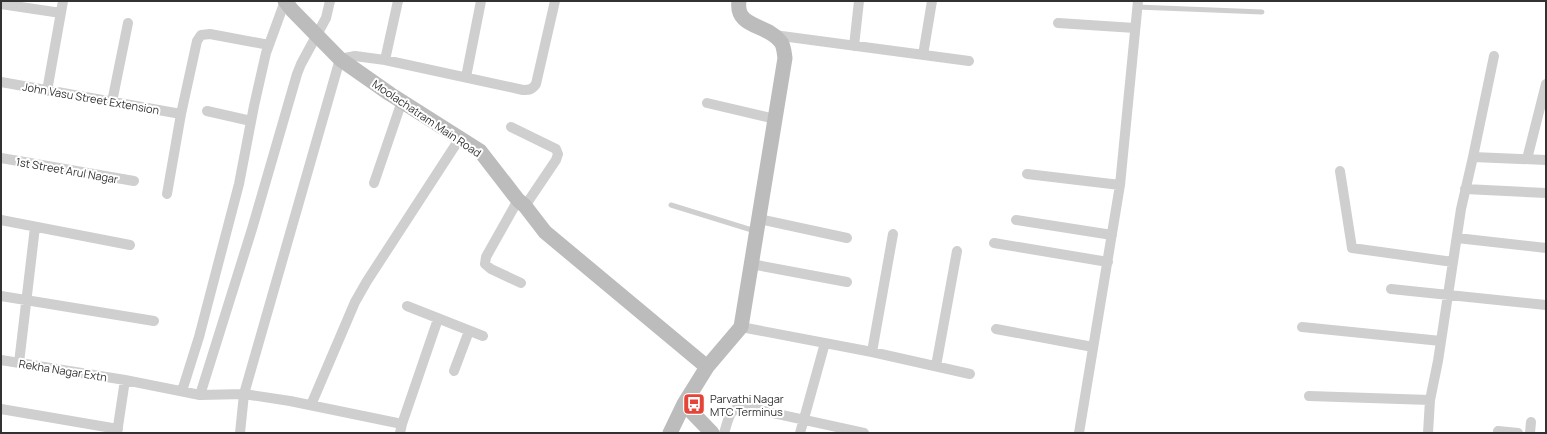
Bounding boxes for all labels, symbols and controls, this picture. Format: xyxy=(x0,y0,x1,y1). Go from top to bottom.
street label: Moolachatram Main Road xyxy=(370,76,484,160)
street label: John Vasu Street Extension xyxy=(21,79,161,117)
street label: 1st Street Arul Nagar xyxy=(15,154,119,186)
street label: Rekha Nagar Extn xyxy=(18,356,108,384)
bus stop icon: Parvathi Nagar MTC Terminus xyxy=(681,391,707,417)
place label: Parvathi Nagar MTC Terminus xyxy=(710,391,784,419)

